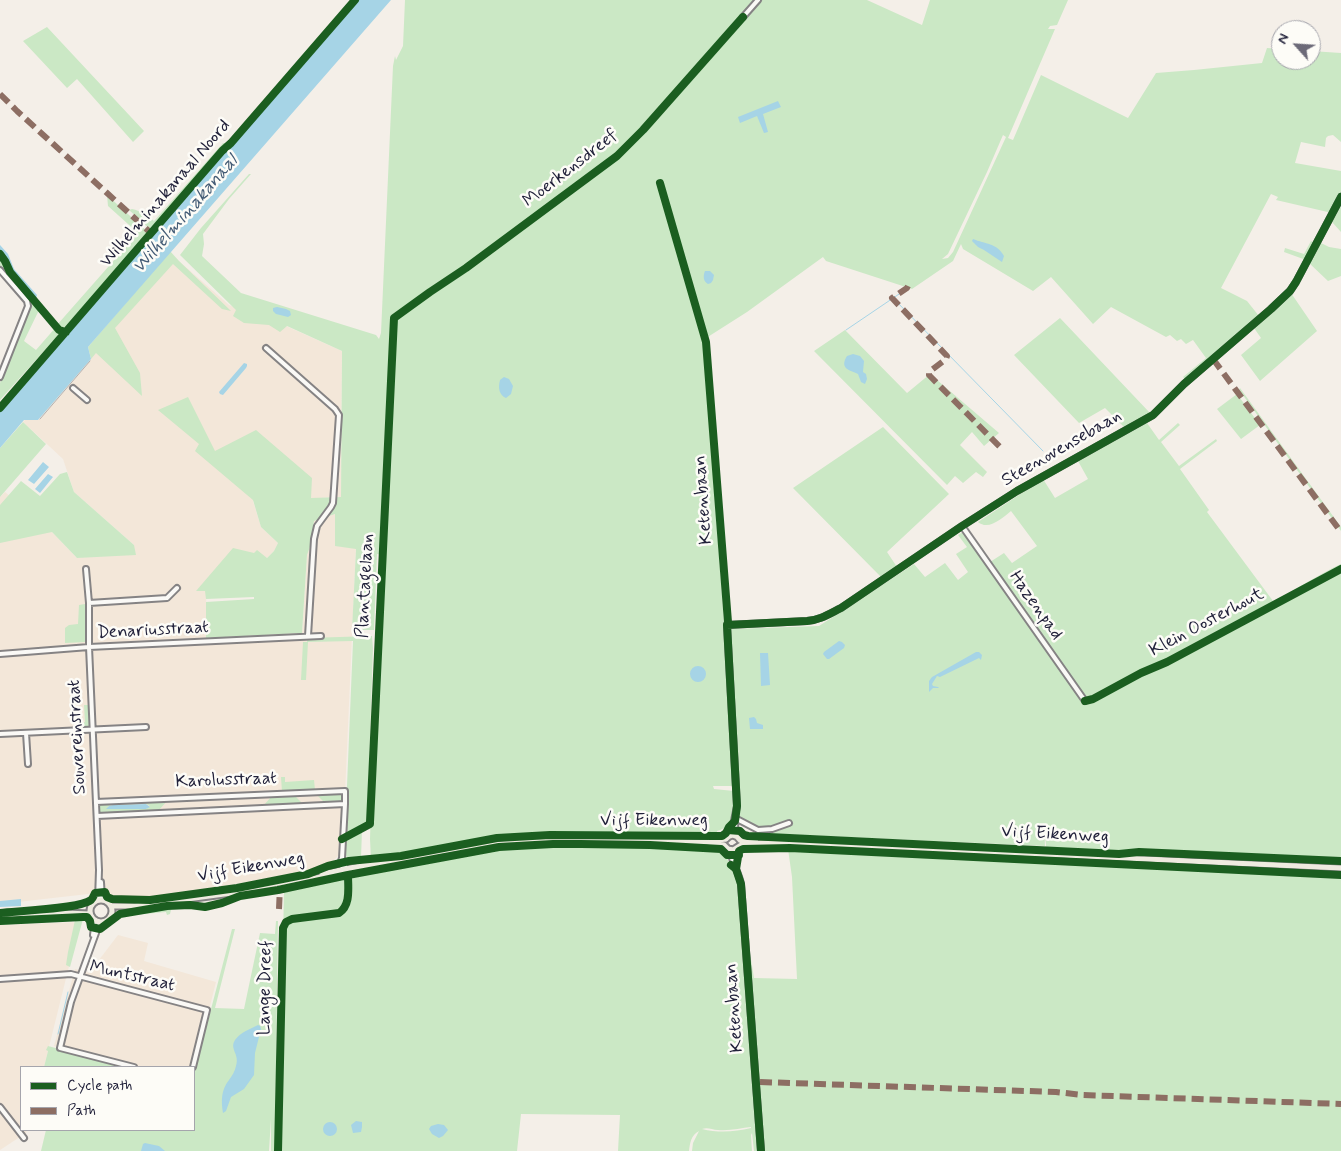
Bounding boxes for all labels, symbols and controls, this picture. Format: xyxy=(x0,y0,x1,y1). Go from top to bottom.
north arrow xyxy=(1271,20,1321,70)
text: N xyxy=(1273,31,1294,47)
street label: Wilhelminakanaal Noord xyxy=(96,116,236,272)
street label: Moerkensdreef xyxy=(519,125,623,213)
water label: Wilhelminakanaal xyxy=(128,151,244,279)
street label: Steenovensebaan xyxy=(998,406,1126,492)
street label: Ketenbaan xyxy=(690,455,718,545)
street label: Plantagelaan xyxy=(352,533,380,639)
street label: Hazenpad xyxy=(1003,567,1067,645)
street label: Klein Oosterhout xyxy=(1146,584,1268,662)
street label: Denariusstraat xyxy=(97,617,209,645)
street label: Souvereinstraat xyxy=(64,679,92,795)
street label: Karolusstraat xyxy=(175,768,277,794)
street label: Vijf Eikenweg xyxy=(600,810,708,832)
street label: Vijf Eikenweg xyxy=(1001,821,1109,849)
street label: Vijf Eikenweg xyxy=(196,848,306,888)
street label: Lange Dreef xyxy=(254,940,278,1036)
street label: Muntstraat xyxy=(87,957,177,997)
street label: Ketenbaan xyxy=(721,963,749,1053)
legend xyxy=(20,1066,195,1131)
text: Cycle path xyxy=(67,1076,132,1096)
text: Path xyxy=(67,1101,96,1121)

